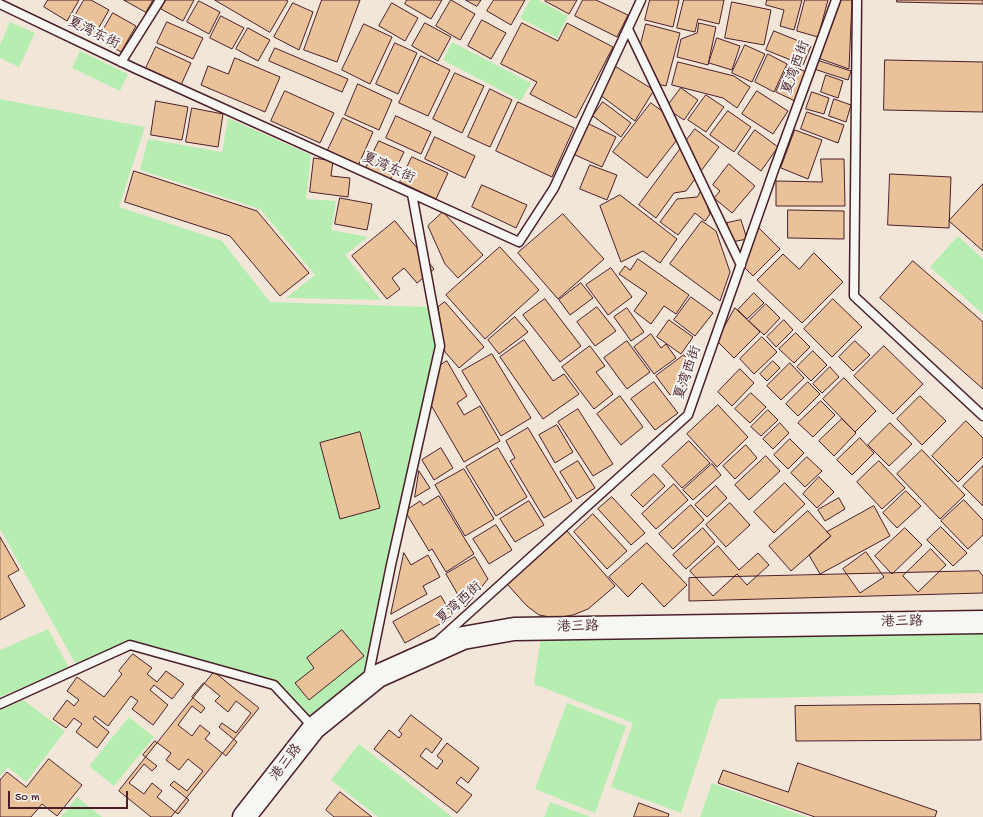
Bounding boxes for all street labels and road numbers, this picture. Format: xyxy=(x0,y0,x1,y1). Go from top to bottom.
street label: 夏湾东街 xyxy=(64,14,122,54)
street label: 夏湾西街 xyxy=(780,39,814,97)
street label: 夏湾东街 xyxy=(359,150,417,188)
street label: 夏湾西街 xyxy=(672,344,706,402)
street label: 夏湾西街 xyxy=(434,579,486,629)
street label: 港三路 xyxy=(881,614,923,632)
street label: 港三路 xyxy=(557,619,599,637)
street label: 港三路 xyxy=(267,741,307,785)

